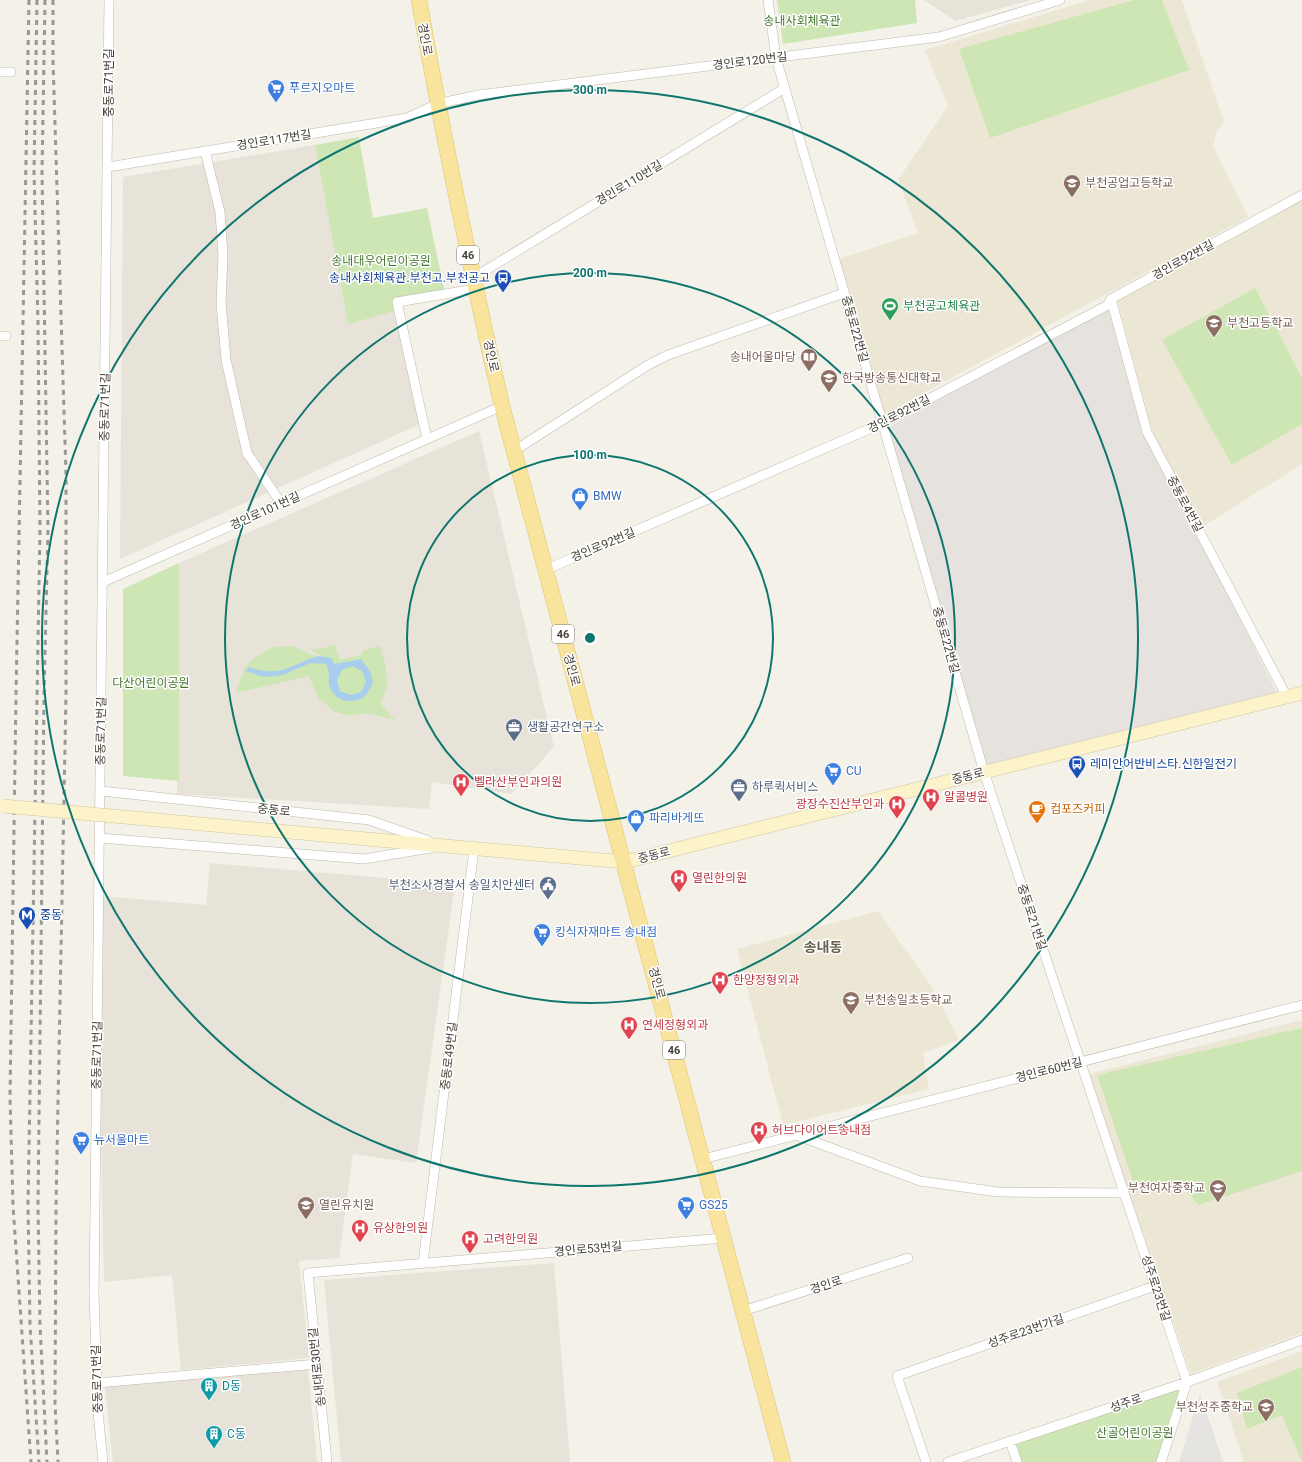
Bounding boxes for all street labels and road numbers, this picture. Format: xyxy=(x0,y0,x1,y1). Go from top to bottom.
street label: 경인로 xyxy=(415,21,435,57)
street label: 중동로71번길 xyxy=(102,49,116,117)
street label: 경인로120번길 xyxy=(712,49,788,73)
street label: 경인로117번길 xyxy=(236,127,312,153)
street label: 경인로110번길 xyxy=(593,158,665,208)
street label: 경인로92번길 xyxy=(1150,237,1216,283)
road number: 46 xyxy=(457,246,479,264)
street label: 중동로22번길 xyxy=(839,294,871,364)
street label: 경인로 xyxy=(480,338,502,374)
street label: 중동로71번길 xyxy=(97,373,113,441)
street label: 경인로92번길 xyxy=(865,392,933,436)
street label: 중동로4번길 xyxy=(1164,473,1206,535)
street label: 경인로101번길 xyxy=(228,489,302,533)
street label: 경인로92번길 xyxy=(569,525,637,565)
street label: 중동로22번길 xyxy=(930,605,962,675)
road number: 46 xyxy=(552,625,574,643)
street label: 경인로 xyxy=(561,652,583,688)
street label: 중동로71번길 xyxy=(93,697,109,765)
street label: 중동로 xyxy=(950,765,986,787)
street label: 중동로 xyxy=(257,801,291,819)
street label: 중동로 xyxy=(636,844,672,866)
street label: 중동로21번길 xyxy=(1015,882,1049,952)
street label: 경인로 xyxy=(646,965,668,1001)
street label: 중동로71번길 xyxy=(89,1021,105,1089)
street label: 중동로49번길 xyxy=(438,1021,460,1091)
road number: 46 xyxy=(663,1041,685,1059)
street label: 경인로60번길 xyxy=(1014,1055,1084,1085)
street label: 경인로53번길 xyxy=(553,1239,623,1259)
street label: 성주로23번길 xyxy=(1139,1253,1173,1323)
street label: 경인로 xyxy=(808,1273,844,1297)
street label: 성주로23번가길 xyxy=(986,1311,1066,1351)
street label: 송내대로30번길 xyxy=(306,1327,328,1407)
street label: 중동로71번길 xyxy=(89,1344,105,1414)
street label: 성주로 xyxy=(1108,1391,1144,1415)

